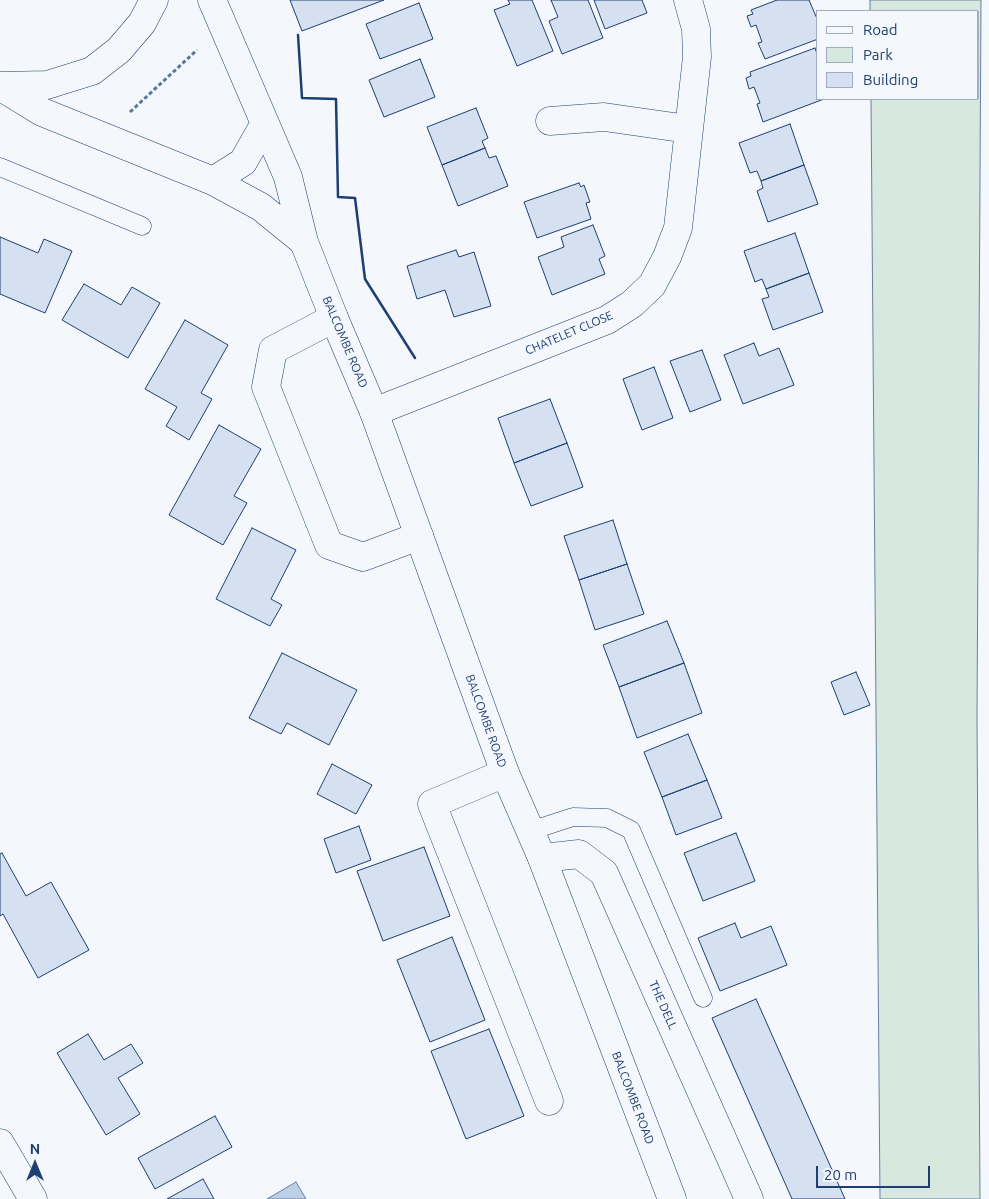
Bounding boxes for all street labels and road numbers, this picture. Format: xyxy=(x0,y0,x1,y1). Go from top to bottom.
street label: BALCOMBE ROAD xyxy=(319,294,371,390)
street label: CHATELET CLOSE xyxy=(523,308,615,358)
street label: BALCOMBE ROAD xyxy=(462,672,510,770)
street label: THE DELL xyxy=(646,978,680,1032)
street label: BALCOMBE ROAD xyxy=(609,1050,657,1146)

